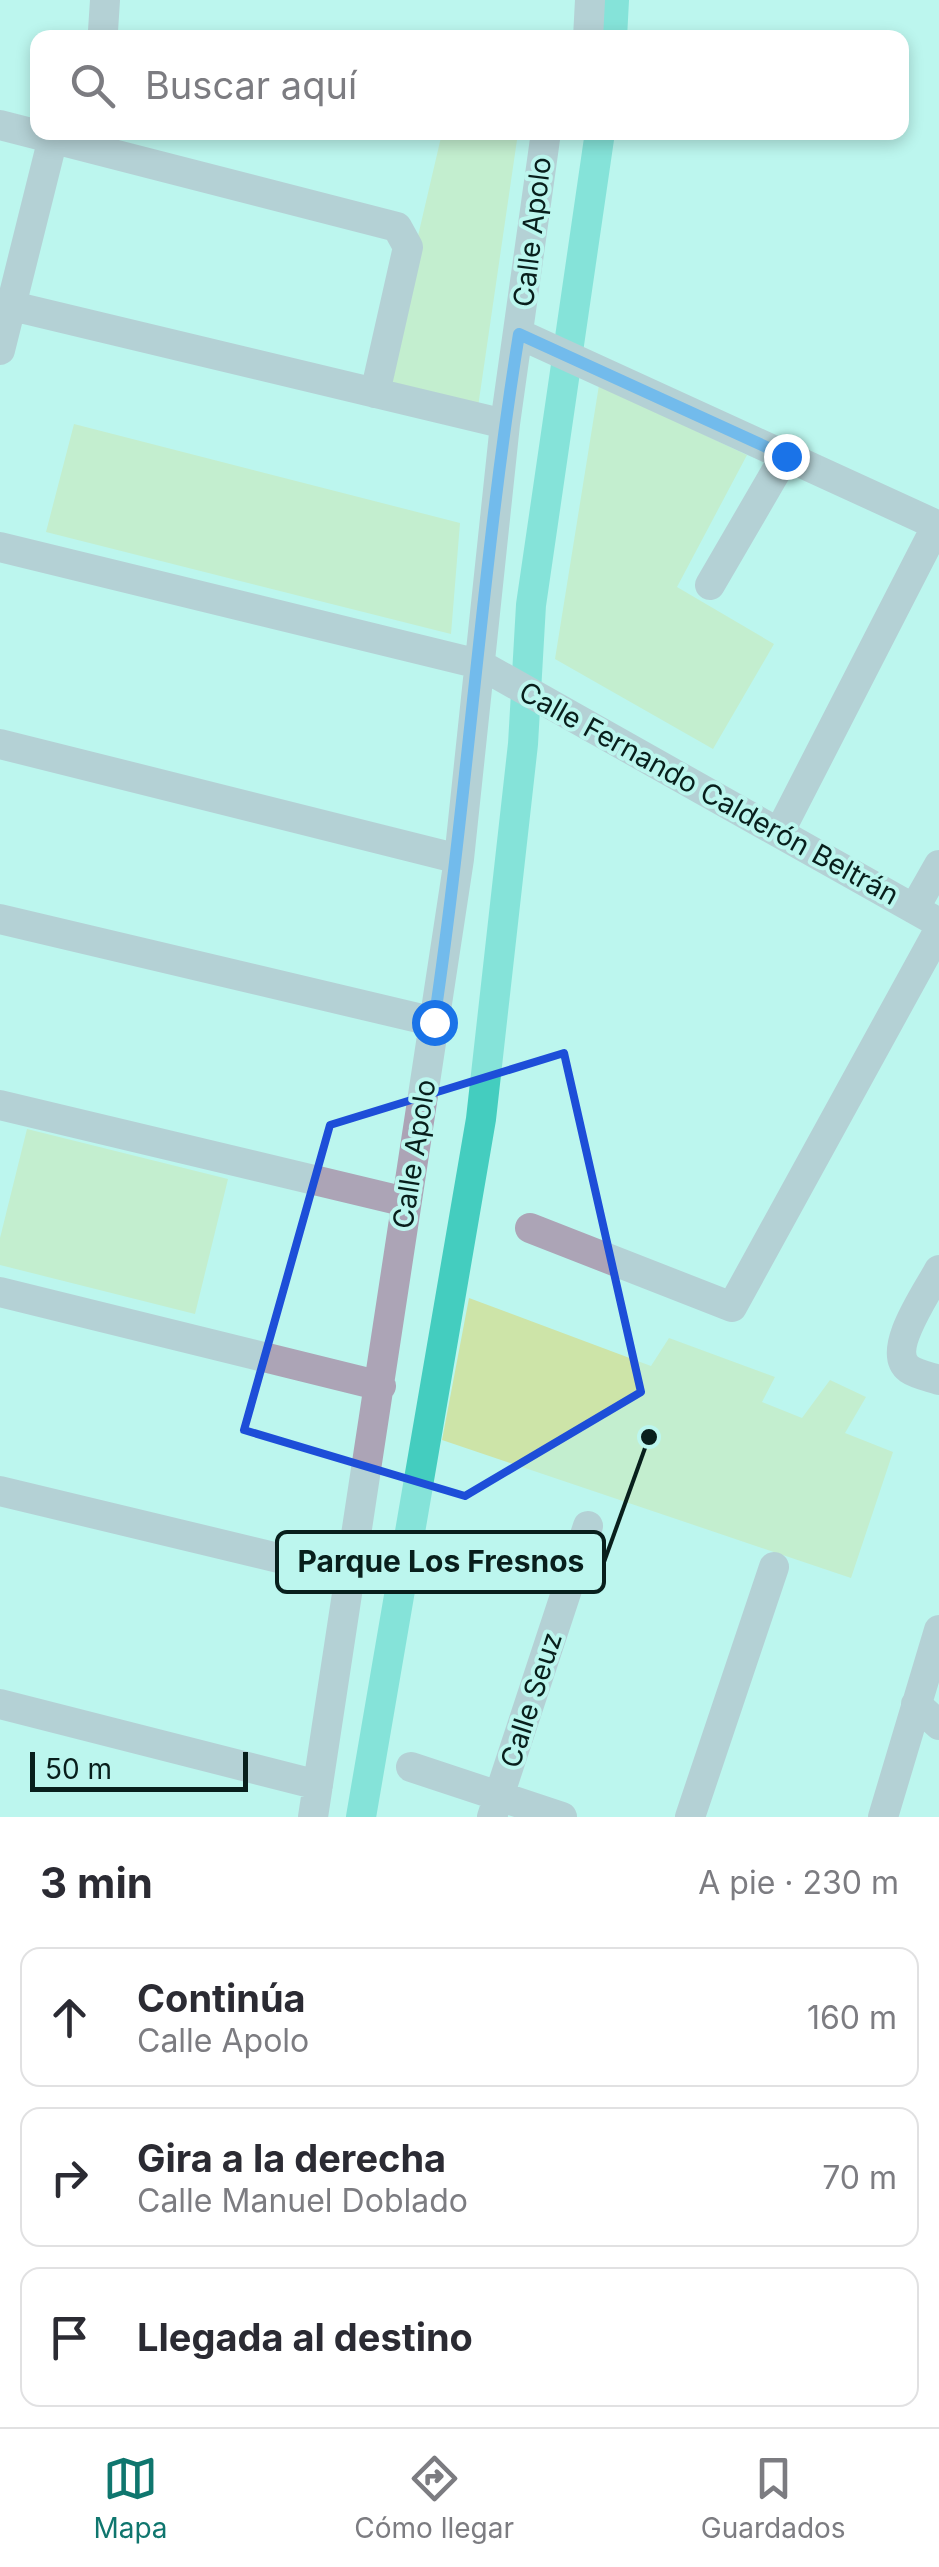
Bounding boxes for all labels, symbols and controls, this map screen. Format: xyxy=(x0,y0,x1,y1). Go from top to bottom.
search box xyxy=(30,30,909,140)
icon: search xyxy=(65,58,120,113)
text: Buscar aquí xyxy=(145,62,357,108)
street label: Calle Apolo xyxy=(506,155,558,309)
route end xyxy=(764,434,810,480)
street label: Calle Fernando Calderón Beltrán xyxy=(513,674,905,912)
route start xyxy=(412,1000,458,1046)
street label: Calle Apolo xyxy=(385,1077,443,1231)
callout: Parque Los Fresnos xyxy=(277,1532,604,1592)
text: Parque Los Fresnos xyxy=(298,1543,584,1579)
street label: Calle Seuz xyxy=(493,1628,569,1772)
scale bar xyxy=(30,1747,248,1792)
text: 50 m xyxy=(45,1752,112,1786)
text: 3 min xyxy=(40,1857,153,1908)
text: A pie · 230 m xyxy=(698,1863,899,1902)
text: Continúa xyxy=(137,1975,306,2021)
icon: ahead xyxy=(42,1990,97,2045)
text: 160 m xyxy=(807,1998,897,2037)
text: Calle Apolo xyxy=(137,2021,309,2060)
text: Gira a la derecha xyxy=(137,2135,446,2181)
icon: right xyxy=(42,2150,97,2205)
text: 70 m xyxy=(822,2158,897,2197)
text: Calle Manuel Doblado xyxy=(137,2181,468,2220)
icon: arrive xyxy=(42,2310,97,2365)
text: Llegada al destino xyxy=(137,2314,473,2360)
tab: Mapa xyxy=(93,2451,168,2545)
tab: Cómo llegar xyxy=(354,2451,514,2545)
tab: Guardados xyxy=(701,2451,846,2545)

